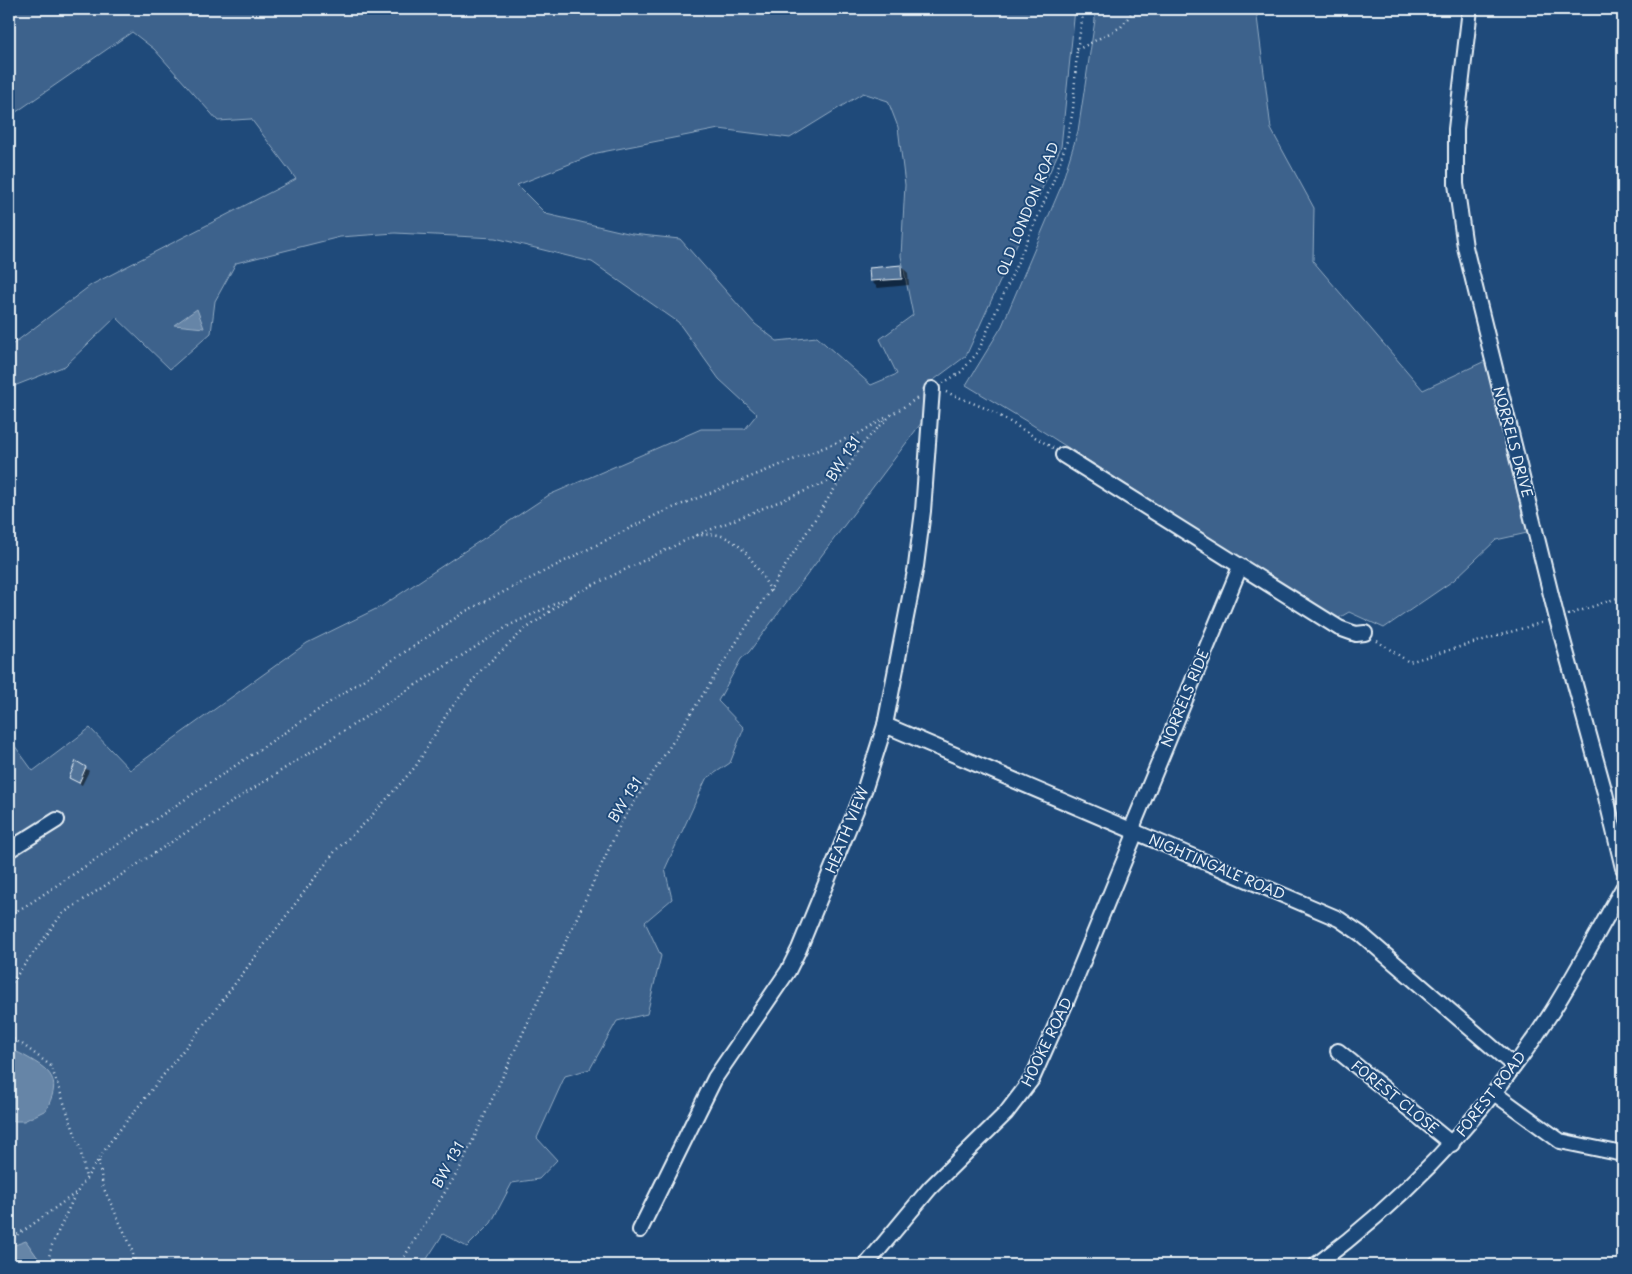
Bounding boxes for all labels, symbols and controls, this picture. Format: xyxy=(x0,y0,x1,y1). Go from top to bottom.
street label: OLD LONDON ROAD xyxy=(991,139,1064,279)
street label: NORRELS DRIVE xyxy=(1489,384,1538,500)
street label: BW 131 xyxy=(820,432,865,485)
street label: NORRELS RIDE xyxy=(1155,645,1214,750)
street label: BW 131 xyxy=(602,773,647,826)
street label: HEATH VIEW xyxy=(820,783,874,876)
street label: NIGHTINGALE ROAD xyxy=(1146,828,1289,905)
street label: HOOKE ROAD xyxy=(1016,994,1077,1090)
street label: FOREST ROAD xyxy=(1451,1047,1531,1141)
street label: FOREST CLOSE xyxy=(1347,1055,1444,1138)
street label: BW 131 xyxy=(426,1138,469,1192)

